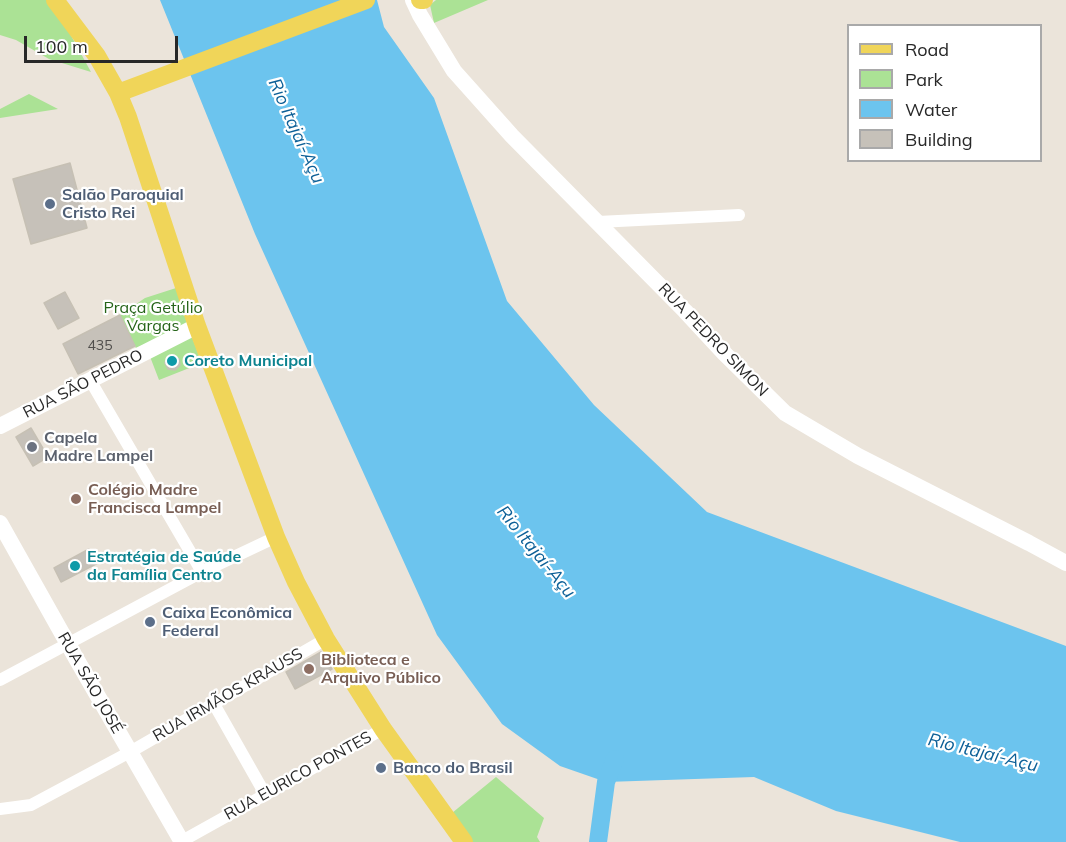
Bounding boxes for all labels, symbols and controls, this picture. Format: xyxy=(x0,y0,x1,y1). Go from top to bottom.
scale bar xyxy=(27,24,182,62)
legend xyxy=(847,24,1042,162)
text: 100 m xyxy=(35,35,88,58)
text: Road xyxy=(905,38,949,61)
text: Park xyxy=(905,68,943,91)
water label: Rio Itajaí-Açu xyxy=(263,75,329,187)
text: Water xyxy=(905,98,957,121)
text: Building xyxy=(905,128,973,151)
place label: Salão Paroquial Cristo Rei xyxy=(62,185,184,223)
marker: Salão Paroquial Cristo Rei xyxy=(43,197,57,211)
street label: RUA PEDRO SIMON xyxy=(654,279,772,401)
park label: Praça Getúlio Vargas xyxy=(103,298,203,336)
house number: 435 xyxy=(87,338,113,354)
street label: RUA SÃO PEDRO xyxy=(20,346,146,422)
place label: Coreto Municipal xyxy=(184,351,312,371)
marker: Coreto Municipal xyxy=(165,354,179,368)
place label: Capela Madre Lampel xyxy=(44,428,153,466)
marker: Capela Madre Lampel xyxy=(25,440,39,454)
place label: Colégio Madre Francisca Lampel xyxy=(88,480,221,518)
marker: Colégio Madre Francisca Lampel xyxy=(69,492,83,506)
water label: Rio Itajaí-Açu xyxy=(492,501,580,603)
place label: Estratégia de Saúde da Família Centro xyxy=(87,547,241,585)
marker: Estratégia de Saúde da Família Centro xyxy=(68,559,82,573)
place label: Caixa Econômica Federal xyxy=(162,603,292,641)
marker: Caixa Econômica Federal xyxy=(143,615,157,629)
street label: RUA SÃO JOSÉ xyxy=(53,629,127,737)
street label: RUA IRMÃOS KRAUSS xyxy=(150,644,306,746)
place label: Biblioteca e Arquivo Público xyxy=(321,650,441,688)
marker: Biblioteca e Arquivo Público xyxy=(302,662,316,676)
street label: RUA EURICO PONTES xyxy=(221,727,375,825)
water label: Rio Itajaí-Açu xyxy=(926,729,1040,777)
place label: Banco do Brasil xyxy=(393,758,513,778)
marker: Banco do Brasil xyxy=(374,761,388,775)

